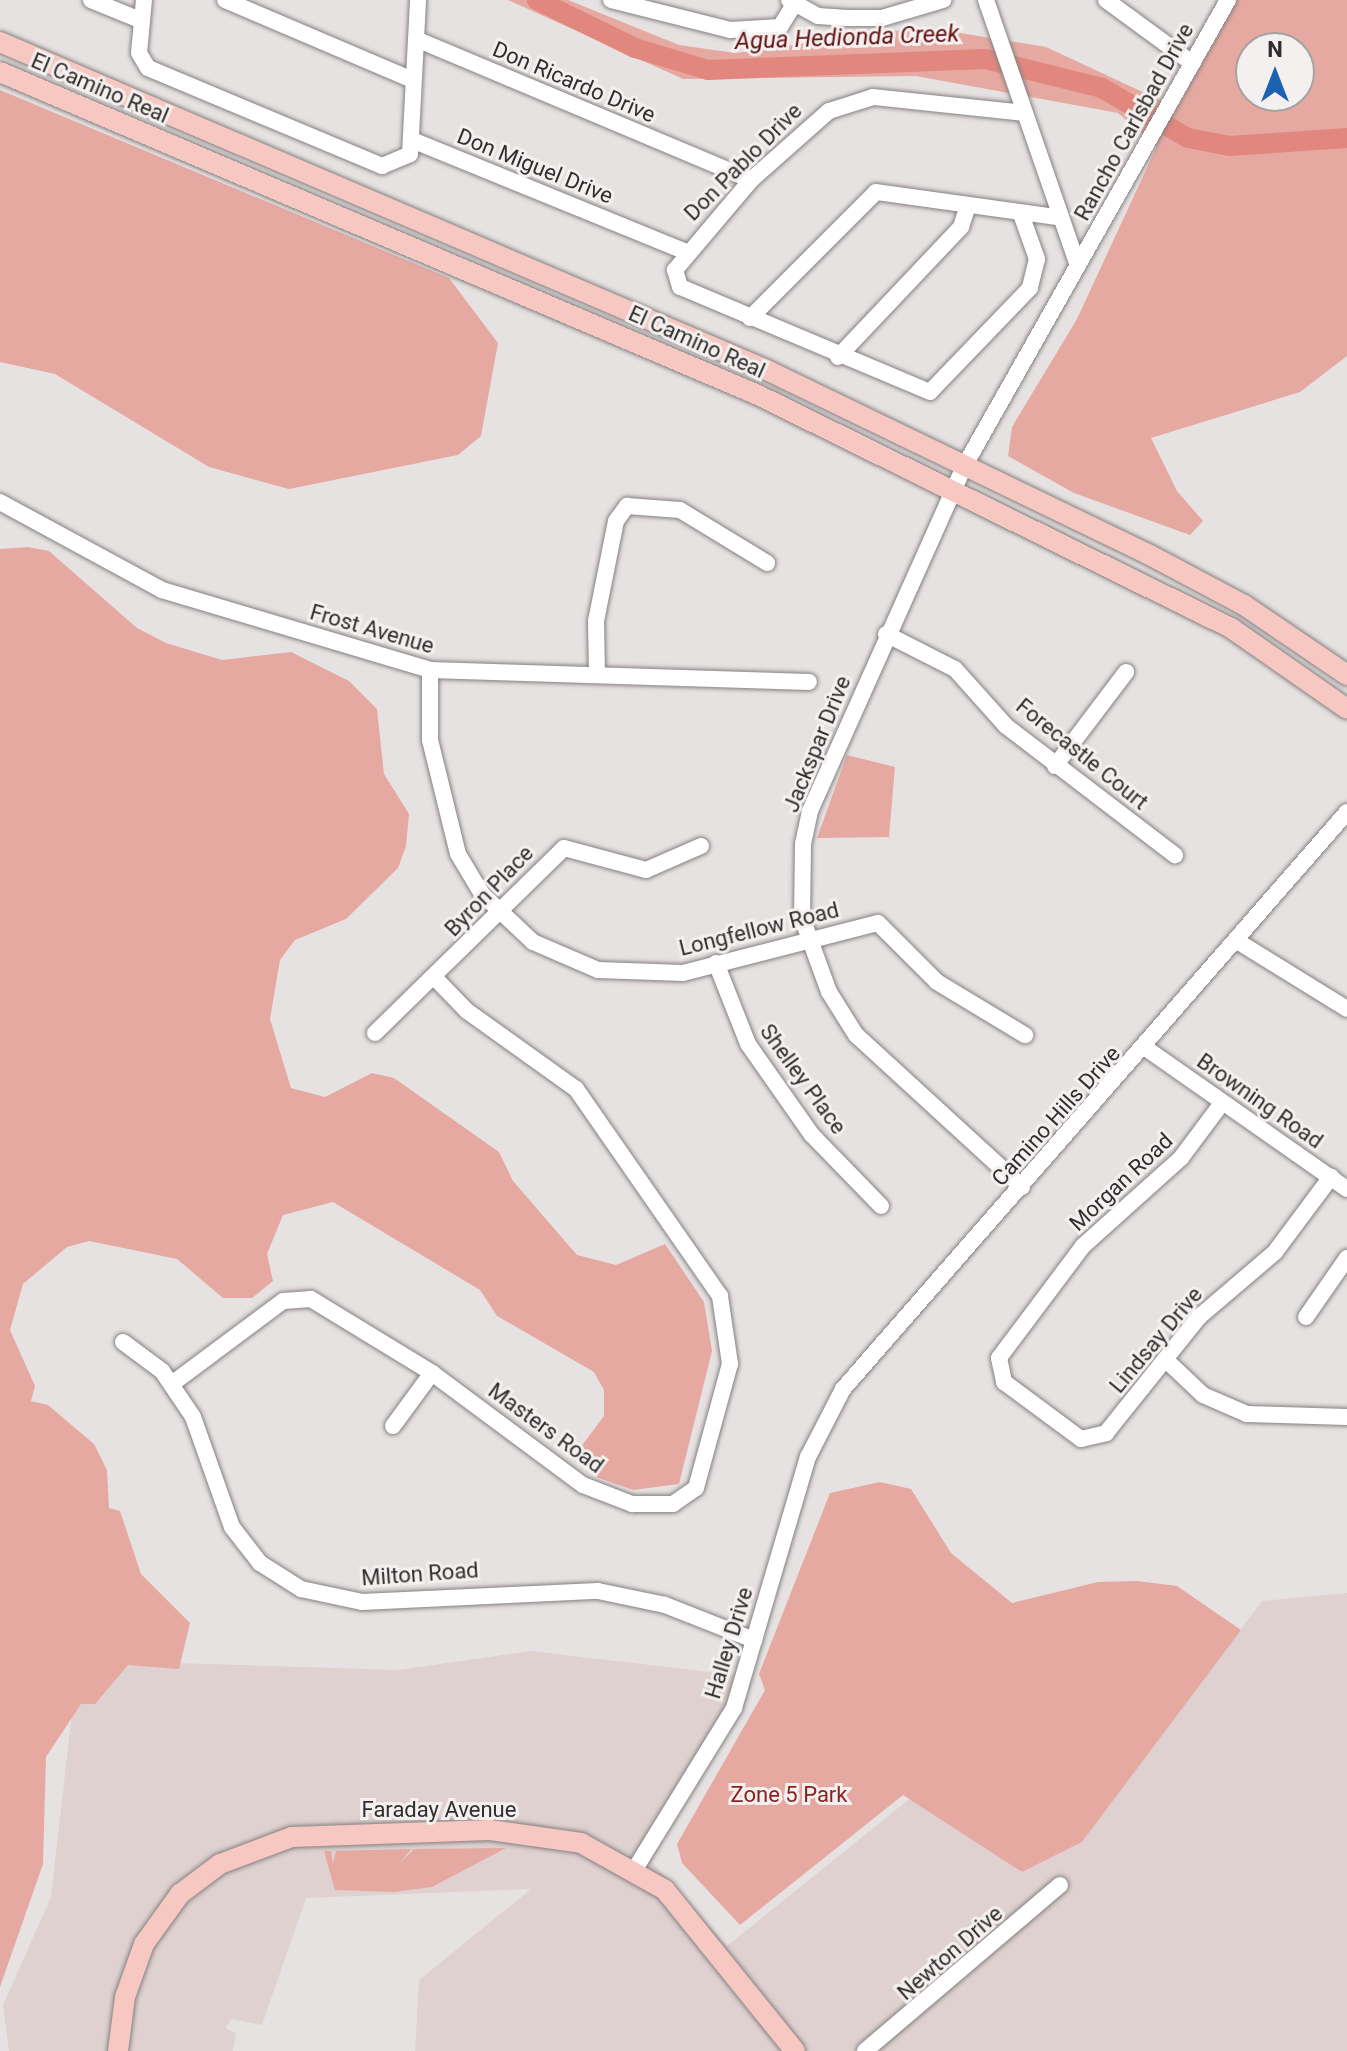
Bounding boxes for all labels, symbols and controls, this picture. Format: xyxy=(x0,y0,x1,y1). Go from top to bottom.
street label: Rancho Carlsbad Drive xyxy=(1069,19,1199,225)
water label: Agua Hedionda Creek xyxy=(734,20,960,56)
north arrow xyxy=(1235,32,1315,112)
street label: Don Ricardo Drive xyxy=(489,36,659,128)
text: N xyxy=(1267,37,1283,62)
street label: El Camino Real xyxy=(27,47,173,129)
street label: Don Pablo Drive xyxy=(679,98,807,226)
street label: Don Miguel Drive xyxy=(453,123,617,209)
street label: El Camino Real xyxy=(625,300,769,384)
street label: Frost Avenue xyxy=(307,599,437,659)
street label: Jackspar Drive xyxy=(778,672,856,816)
street label: Forecastle Court xyxy=(1011,693,1153,815)
street label: Byron Place xyxy=(439,840,539,942)
street label: Longfellow Road xyxy=(676,896,842,962)
street label: Shelley Place xyxy=(754,1019,852,1139)
street label: Camino Hills Drive xyxy=(986,1041,1126,1191)
street label: Browning Road xyxy=(1192,1048,1328,1154)
street label: Morgan Road xyxy=(1064,1128,1178,1236)
street label: Lindsay Drive xyxy=(1104,1282,1208,1398)
street label: Masters Road xyxy=(483,1377,609,1479)
street label: Milton Road xyxy=(360,1557,480,1591)
street label: Halley Drive xyxy=(700,1584,758,1702)
park label: Zone 5 Park xyxy=(731,1782,847,1808)
street label: Faraday Avenue xyxy=(362,1797,516,1823)
street label: Newton Drive xyxy=(892,1900,1008,2006)

